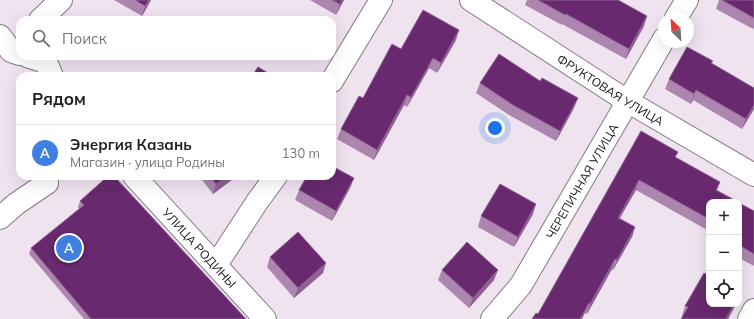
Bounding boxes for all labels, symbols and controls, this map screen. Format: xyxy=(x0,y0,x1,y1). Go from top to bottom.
north arrow xyxy=(658,12,694,48)
search box xyxy=(16,16,336,60)
icon: search xyxy=(30,27,52,49)
text: Поиск xyxy=(62,29,107,48)
street label: ФРУКТОВАЯ УЛИЦА xyxy=(555,51,667,129)
text: Рядом xyxy=(32,88,86,109)
your location xyxy=(485,118,505,138)
street label: ЧЕРЕПИЧНАЯ УЛИЦА xyxy=(542,121,621,241)
text: Энергия Казань xyxy=(70,135,192,154)
text: A xyxy=(40,145,50,161)
text: 130 m xyxy=(282,145,320,161)
text: Магазин · улица Родины xyxy=(70,154,225,170)
map controls xyxy=(706,199,742,307)
button: + xyxy=(706,199,742,235)
street label: УЛИЦА РОДИНЫ xyxy=(159,204,240,290)
pin: A xyxy=(56,233,82,263)
button: − xyxy=(706,235,742,271)
button: locate xyxy=(706,271,742,307)

